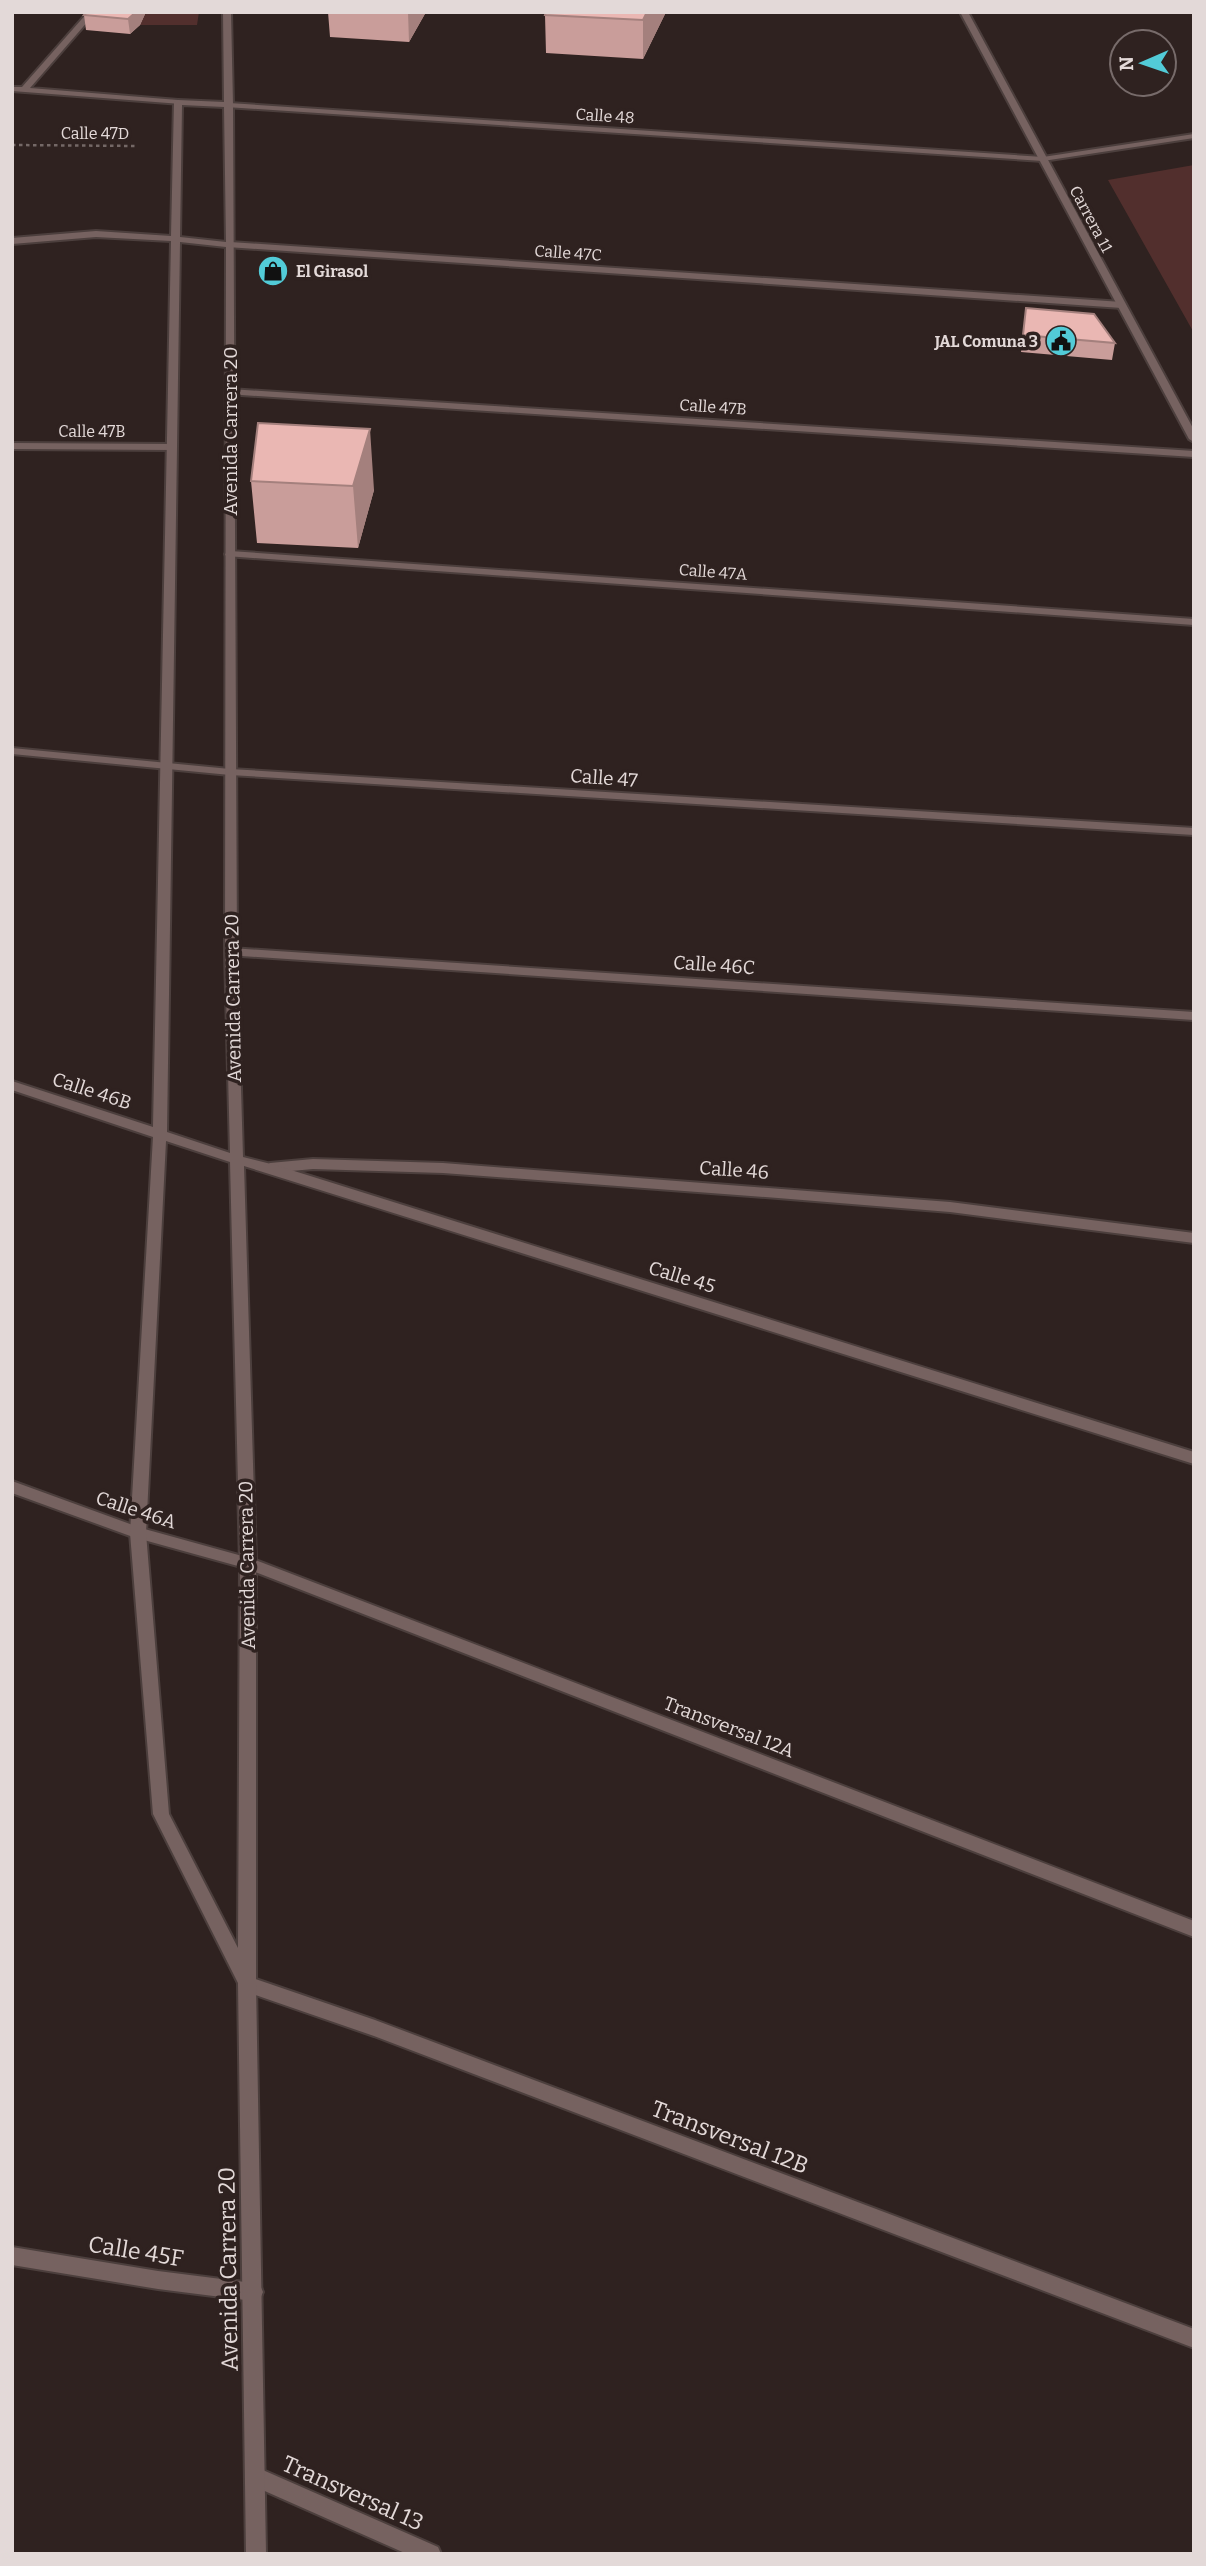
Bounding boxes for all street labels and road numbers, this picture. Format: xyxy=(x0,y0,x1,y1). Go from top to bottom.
street label: Calle 48 xyxy=(575,104,635,128)
street label: Calle 47D xyxy=(61,124,129,143)
street label: Carrera 11 xyxy=(1066,183,1117,256)
street label: Calle 47C xyxy=(534,241,602,265)
street label: Avenida Carrera 20 xyxy=(219,347,242,515)
street label: Calle 47B xyxy=(679,395,747,419)
street label: Calle 47B xyxy=(58,422,126,441)
street label: Calle 47A xyxy=(678,560,748,584)
street label: Calle 47 xyxy=(569,764,639,792)
street label: Avenida Carrera 20 xyxy=(220,913,246,1083)
street label: Calle 46C xyxy=(672,951,756,979)
street label: Calle 46B xyxy=(49,1067,135,1115)
street label: Calle 46 xyxy=(698,1156,770,1184)
street label: Calle 45 xyxy=(646,1256,718,1298)
street label: Avenida Carrera 20 xyxy=(234,1480,260,1650)
street label: Calle 46A xyxy=(93,1486,180,1534)
street label: Transversal 12A xyxy=(660,1692,798,1763)
street label: Transversal 12B xyxy=(648,2094,812,2180)
street label: Avenida Carrera 20 xyxy=(212,2167,244,2371)
street label: Calle 45F xyxy=(86,2230,186,2272)
street label: Transversal 13 xyxy=(278,2449,428,2537)

